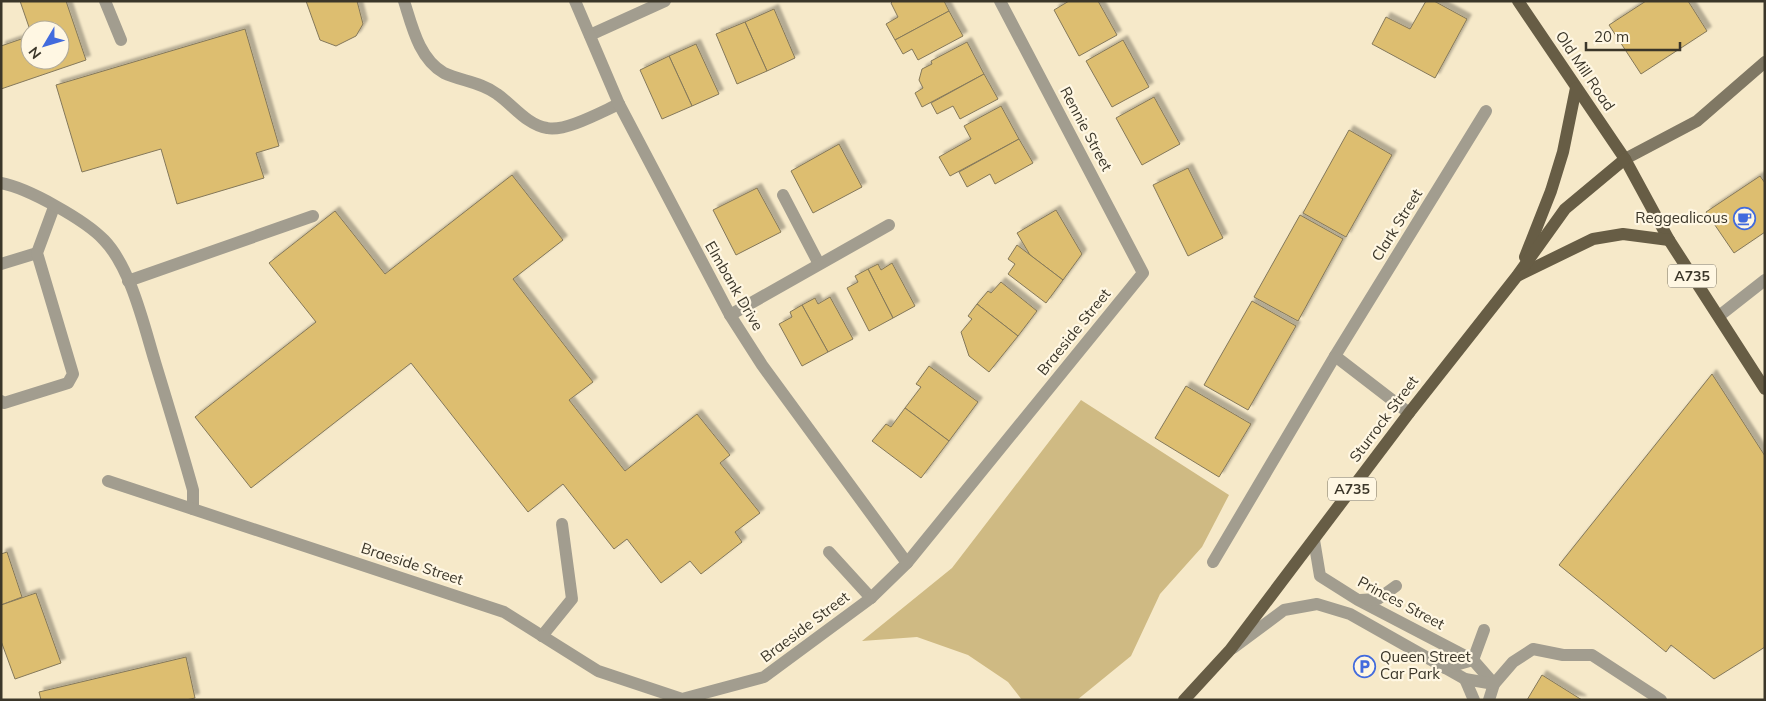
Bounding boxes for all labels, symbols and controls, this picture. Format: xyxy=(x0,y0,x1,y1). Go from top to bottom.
north arrow xyxy=(20,20,70,70)
scale bar xyxy=(1586,20,1680,52)
street label: Old Mill Road xyxy=(1552,27,1619,114)
text: 20 m xyxy=(1594,27,1629,46)
text: N xyxy=(24,43,45,63)
street label: Rennie Street xyxy=(1056,83,1117,174)
street label: Clark Street xyxy=(1367,185,1426,264)
cafe icon: Reggealicous xyxy=(1732,206,1756,230)
place label: Reggealicous xyxy=(1635,208,1728,227)
street label: Elmbank Drive xyxy=(701,238,768,334)
road number: A735 xyxy=(1668,264,1716,288)
street label: Braeside Street xyxy=(1033,284,1114,379)
street label: Sturrock Street xyxy=(1345,372,1422,466)
road number: A735 xyxy=(1328,478,1376,500)
street label: Braeside Street xyxy=(359,538,466,589)
street label: Princes Street xyxy=(1355,572,1448,633)
street label: Braeside Street xyxy=(757,587,853,666)
place label: Queen Street Car Park xyxy=(1380,647,1471,683)
parking icon: Queen Street Car Park xyxy=(1352,654,1376,678)

